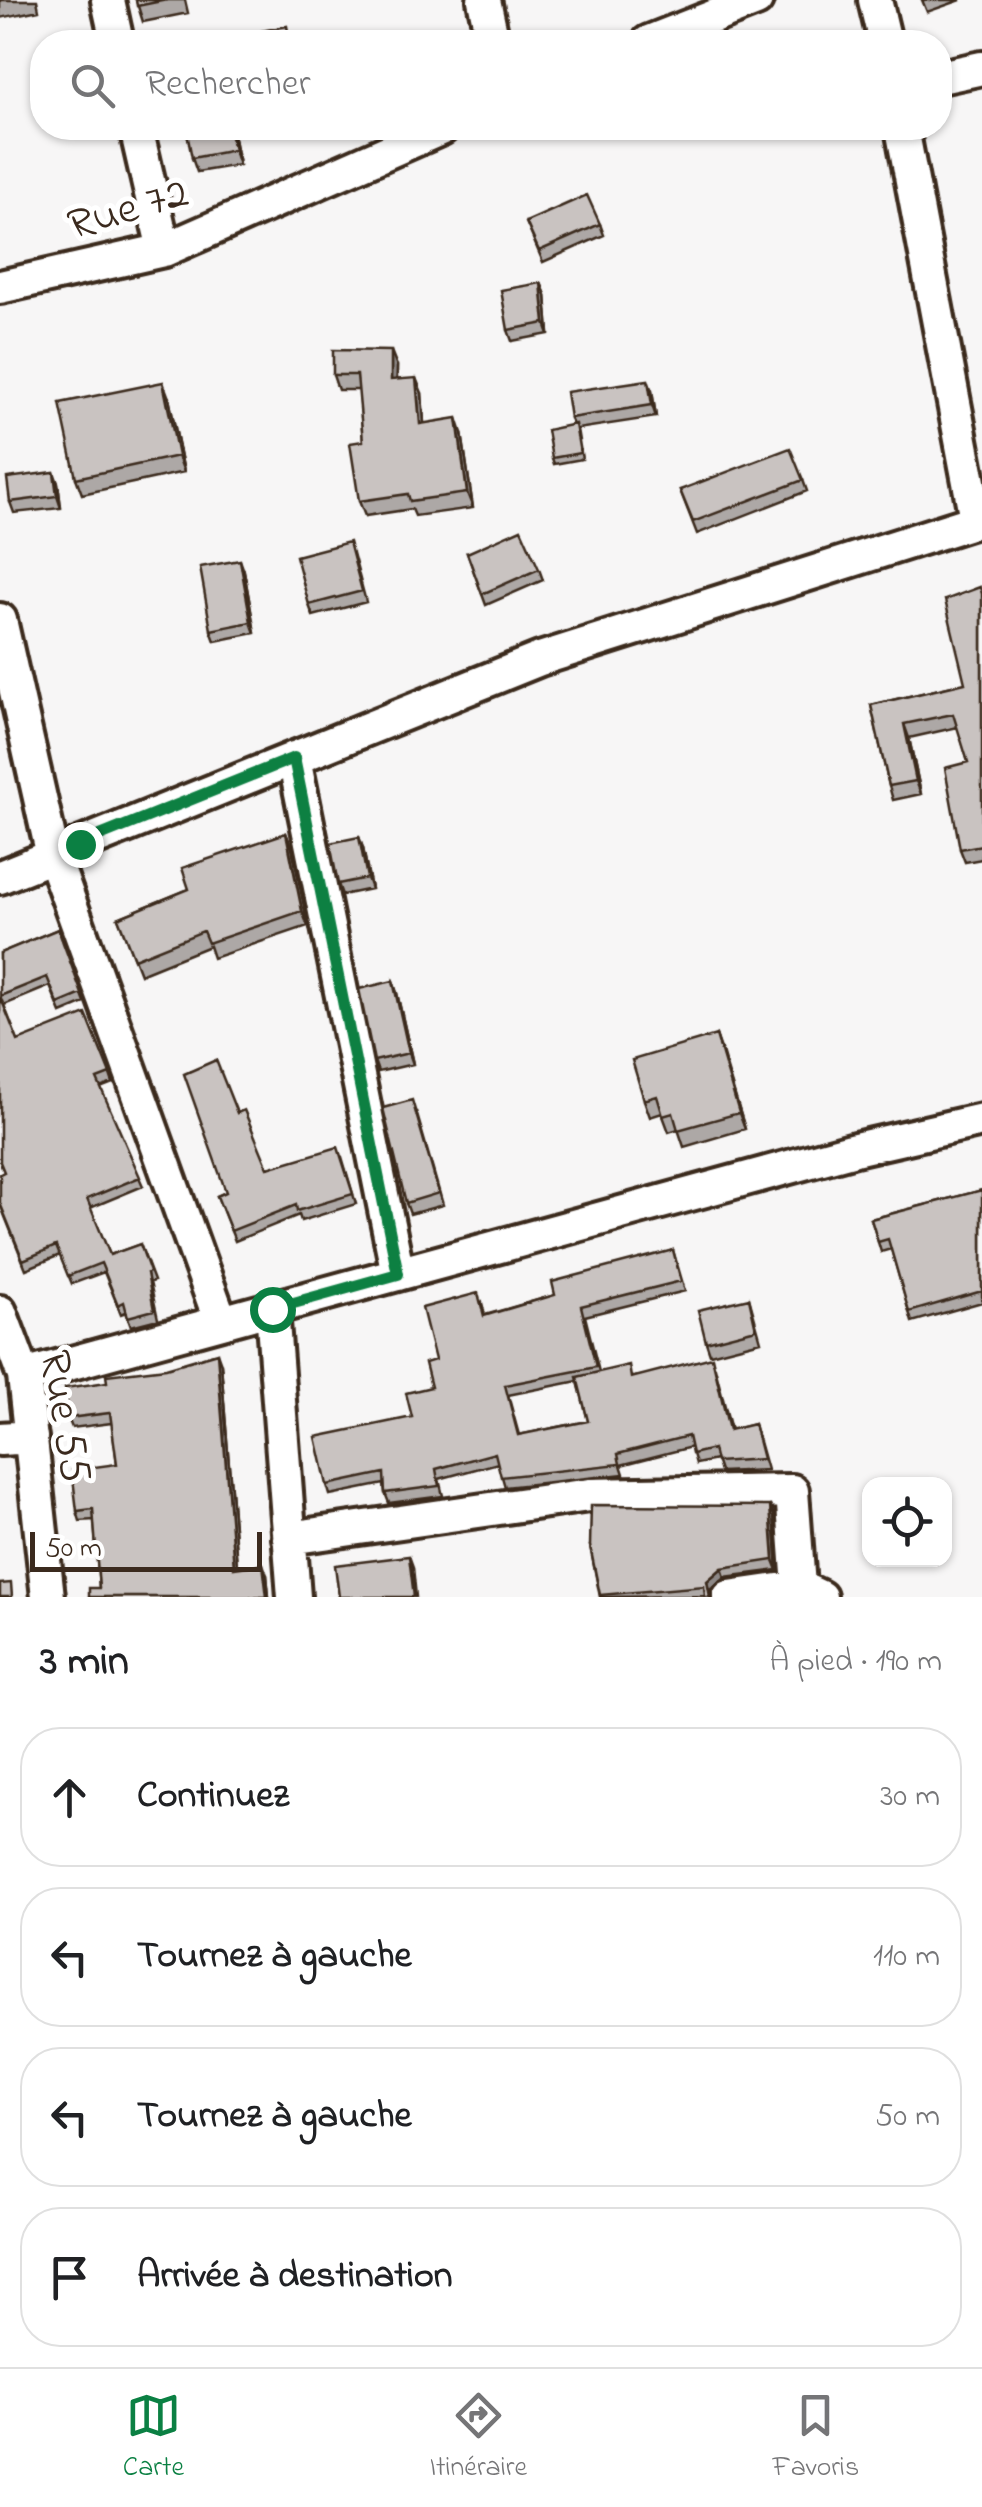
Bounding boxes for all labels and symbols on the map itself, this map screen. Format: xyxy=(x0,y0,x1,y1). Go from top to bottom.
street label: Rue 72 xyxy=(60,161,197,260)
route end xyxy=(58,822,104,868)
route start xyxy=(250,1287,296,1333)
street label: Rue 55 xyxy=(19,1345,107,1488)
scale bar xyxy=(30,1527,262,1572)

